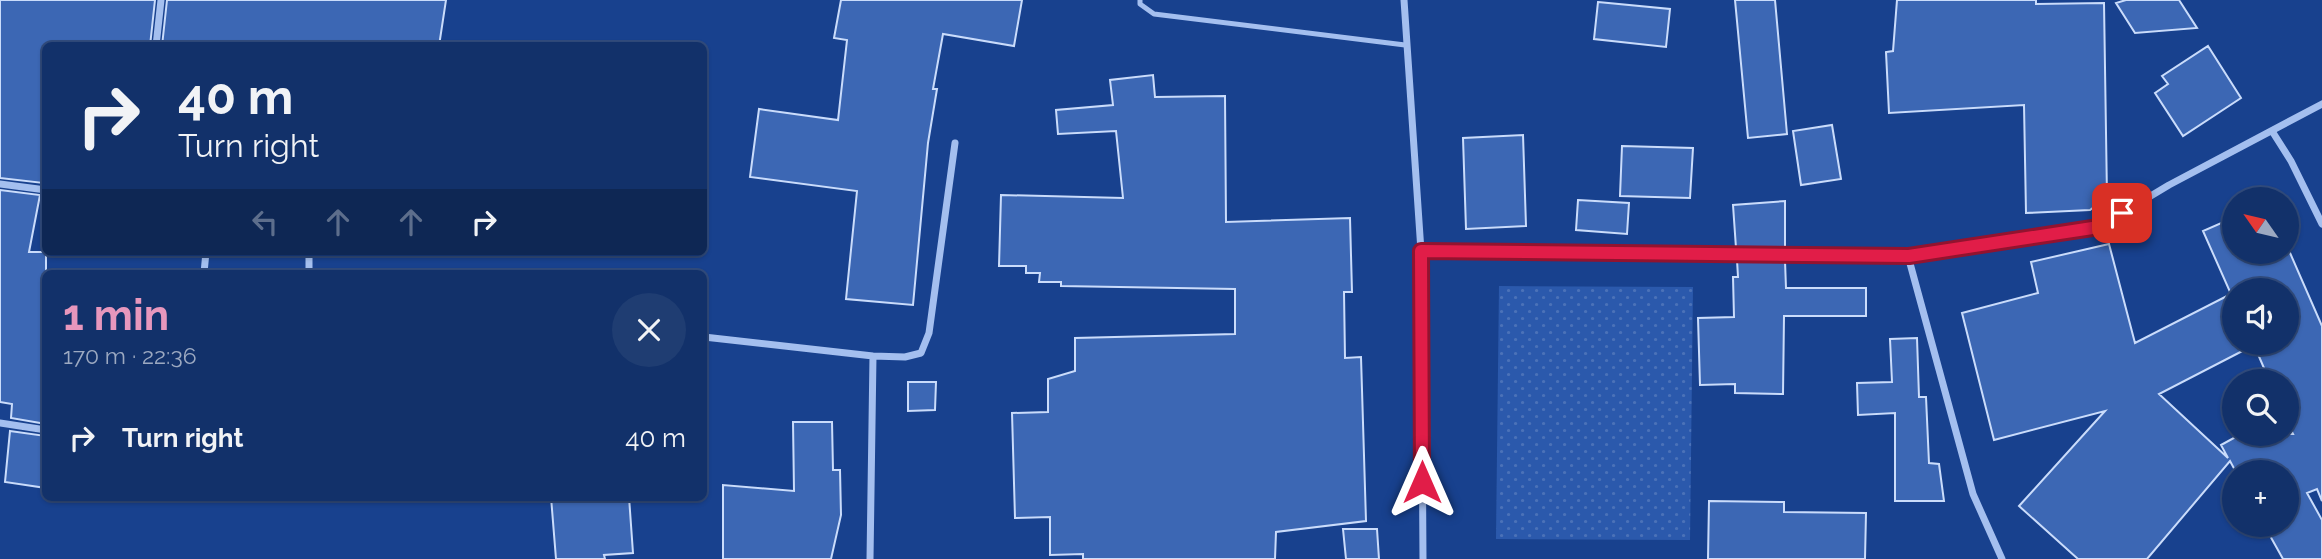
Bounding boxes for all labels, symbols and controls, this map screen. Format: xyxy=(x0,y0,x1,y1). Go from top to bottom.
text: 40 m xyxy=(178,68,293,125)
icon: right xyxy=(63,70,154,161)
text: Turn right xyxy=(178,127,319,164)
pin xyxy=(2092,183,2152,243)
north arrow xyxy=(2222,187,2300,264)
map controls xyxy=(2222,187,2299,537)
icon: arrive xyxy=(2103,194,2141,232)
icon: left xyxy=(246,203,284,241)
icon: ahead xyxy=(319,203,357,241)
icon: ahead xyxy=(392,203,430,241)
icon: right xyxy=(465,203,503,241)
button: sound xyxy=(2222,278,2299,355)
text: 1 min xyxy=(63,291,169,340)
button: close xyxy=(612,293,686,367)
text: 170 m · 22:36 xyxy=(63,342,197,369)
button: search xyxy=(2222,369,2299,446)
icon: right xyxy=(63,419,101,457)
text: Turn right xyxy=(122,423,243,453)
text: 40 m xyxy=(625,423,686,453)
position arrow xyxy=(1385,445,1459,519)
button: + xyxy=(2222,460,2299,537)

